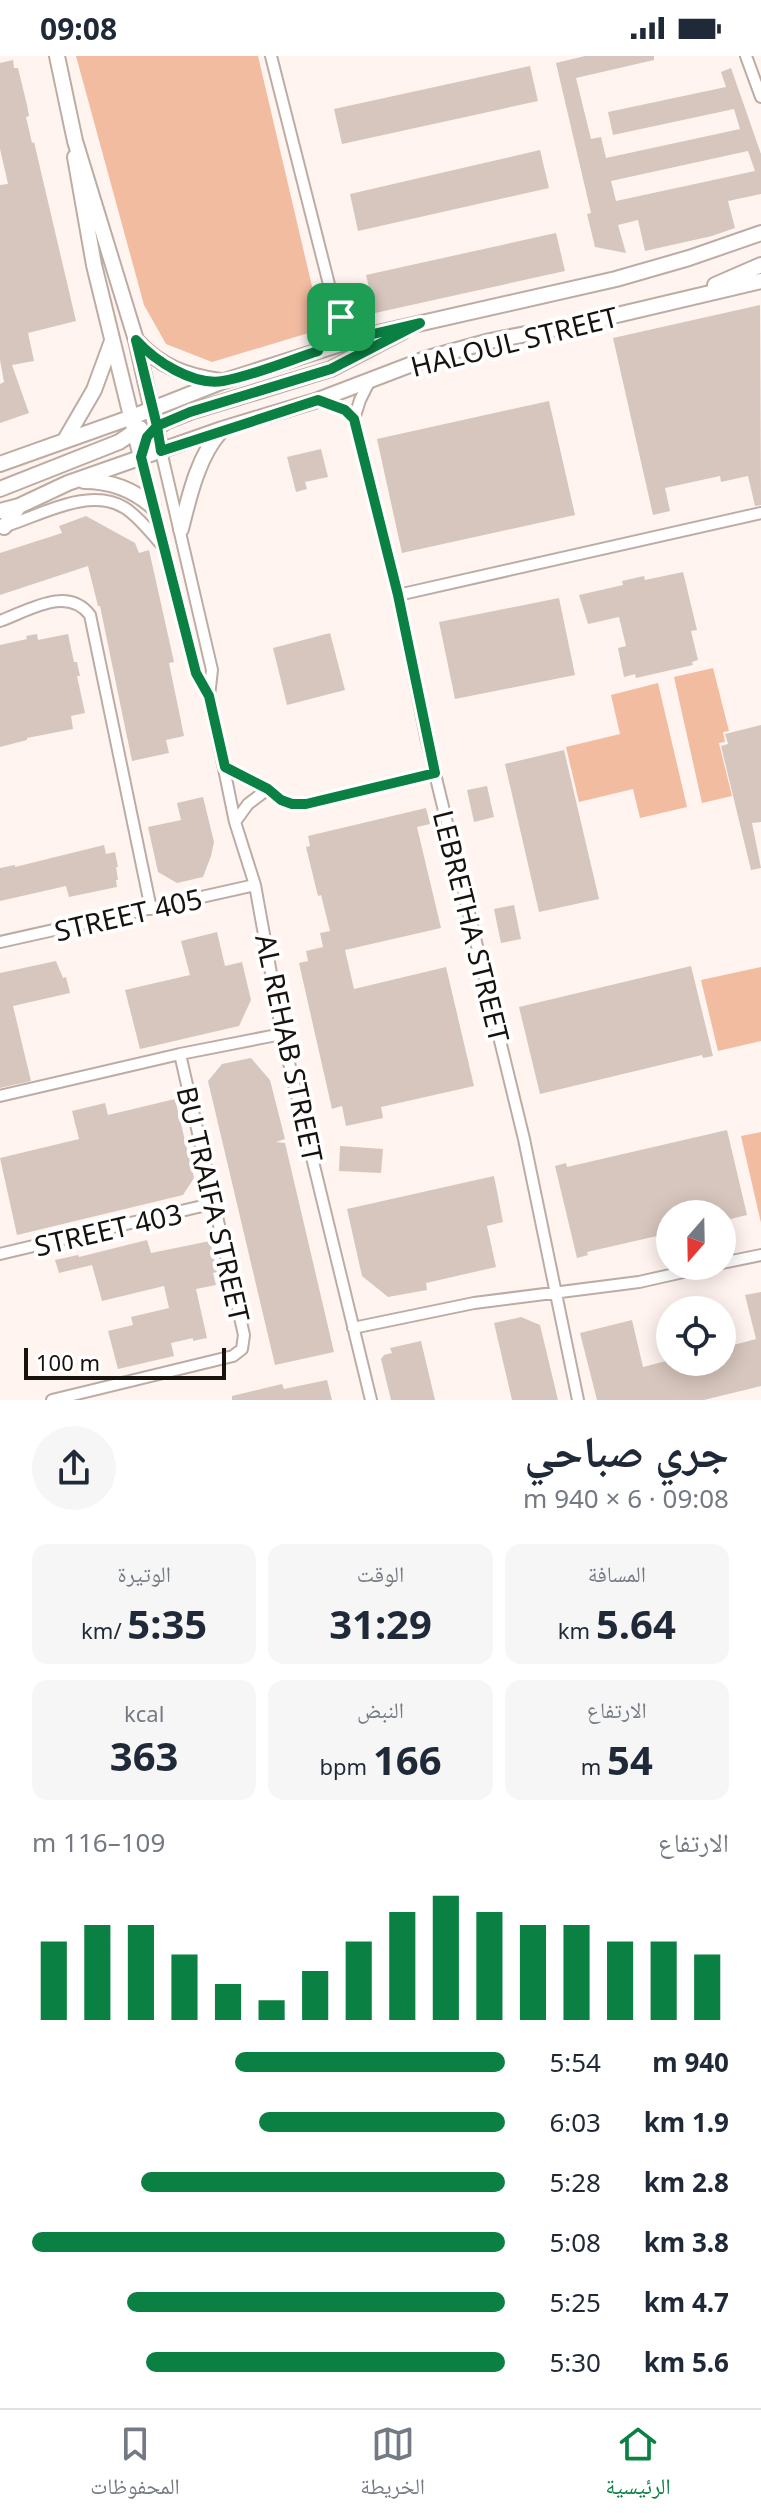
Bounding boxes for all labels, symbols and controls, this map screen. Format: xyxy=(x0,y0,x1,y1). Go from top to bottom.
text: 09:08 xyxy=(40,8,117,49)
pin xyxy=(307,283,375,351)
icon: arrive xyxy=(319,295,363,339)
street label: HALOUL STREET xyxy=(406,297,622,385)
street label: LEBRETHA STREET xyxy=(425,806,519,1046)
street label: STREET 405 xyxy=(50,879,206,949)
street label: AL REHAB STREET xyxy=(247,931,333,1166)
street label: BU TRAIFA STREET xyxy=(168,1083,260,1326)
street label: STREET 403 xyxy=(30,1194,186,1264)
north arrow xyxy=(656,1200,736,1280)
map controls xyxy=(656,1200,736,1376)
button: locate xyxy=(656,1296,736,1376)
scale bar xyxy=(24,1344,226,1380)
text: 100 m xyxy=(36,1347,100,1377)
text: جري صباحي xyxy=(524,1420,729,1480)
button: share xyxy=(32,1426,116,1510)
text: 09:08 · 6 × 940 m xyxy=(523,1480,729,1516)
text: الوتيرة xyxy=(117,1558,171,1588)
text: الوقت xyxy=(357,1558,404,1588)
text: المسافة xyxy=(588,1558,646,1588)
text: 5:35 xyxy=(127,1596,207,1651)
text: 31:29 xyxy=(329,1596,432,1651)
text: 5.64 xyxy=(596,1596,676,1651)
text: /km xyxy=(81,1615,127,1645)
text: km xyxy=(558,1615,596,1645)
text: النبض xyxy=(357,1694,404,1724)
text: الارتفاع xyxy=(587,1694,647,1724)
text: kcal xyxy=(124,1698,164,1728)
text: 363 xyxy=(110,1728,179,1783)
text: 166 xyxy=(373,1732,442,1787)
text: 54 xyxy=(607,1732,653,1787)
text: bpm xyxy=(320,1751,373,1781)
text: m xyxy=(581,1751,607,1781)
text: 109–116 m xyxy=(32,1824,165,1860)
text: الارتفاع xyxy=(658,1824,729,1860)
text: 5:54 xyxy=(549,2044,601,2080)
text: 940 m xyxy=(652,2044,729,2080)
text: 6:03 xyxy=(549,2104,601,2140)
text: 1.9 km xyxy=(644,2104,729,2140)
text: 5:28 xyxy=(549,2164,601,2200)
text: 2.8 km xyxy=(644,2164,729,2200)
text: 5:08 xyxy=(549,2224,601,2260)
text: 3.8 km xyxy=(644,2224,729,2260)
text: 5:25 xyxy=(549,2284,601,2320)
text: 4.7 km xyxy=(644,2284,729,2320)
text: 5:30 xyxy=(549,2344,601,2380)
text: 5.6 km xyxy=(644,2344,729,2380)
tab: المحفوظات xyxy=(90,2422,180,2508)
tab: الخريطة xyxy=(360,2422,425,2508)
tab: الرئيسية xyxy=(606,2422,671,2508)

